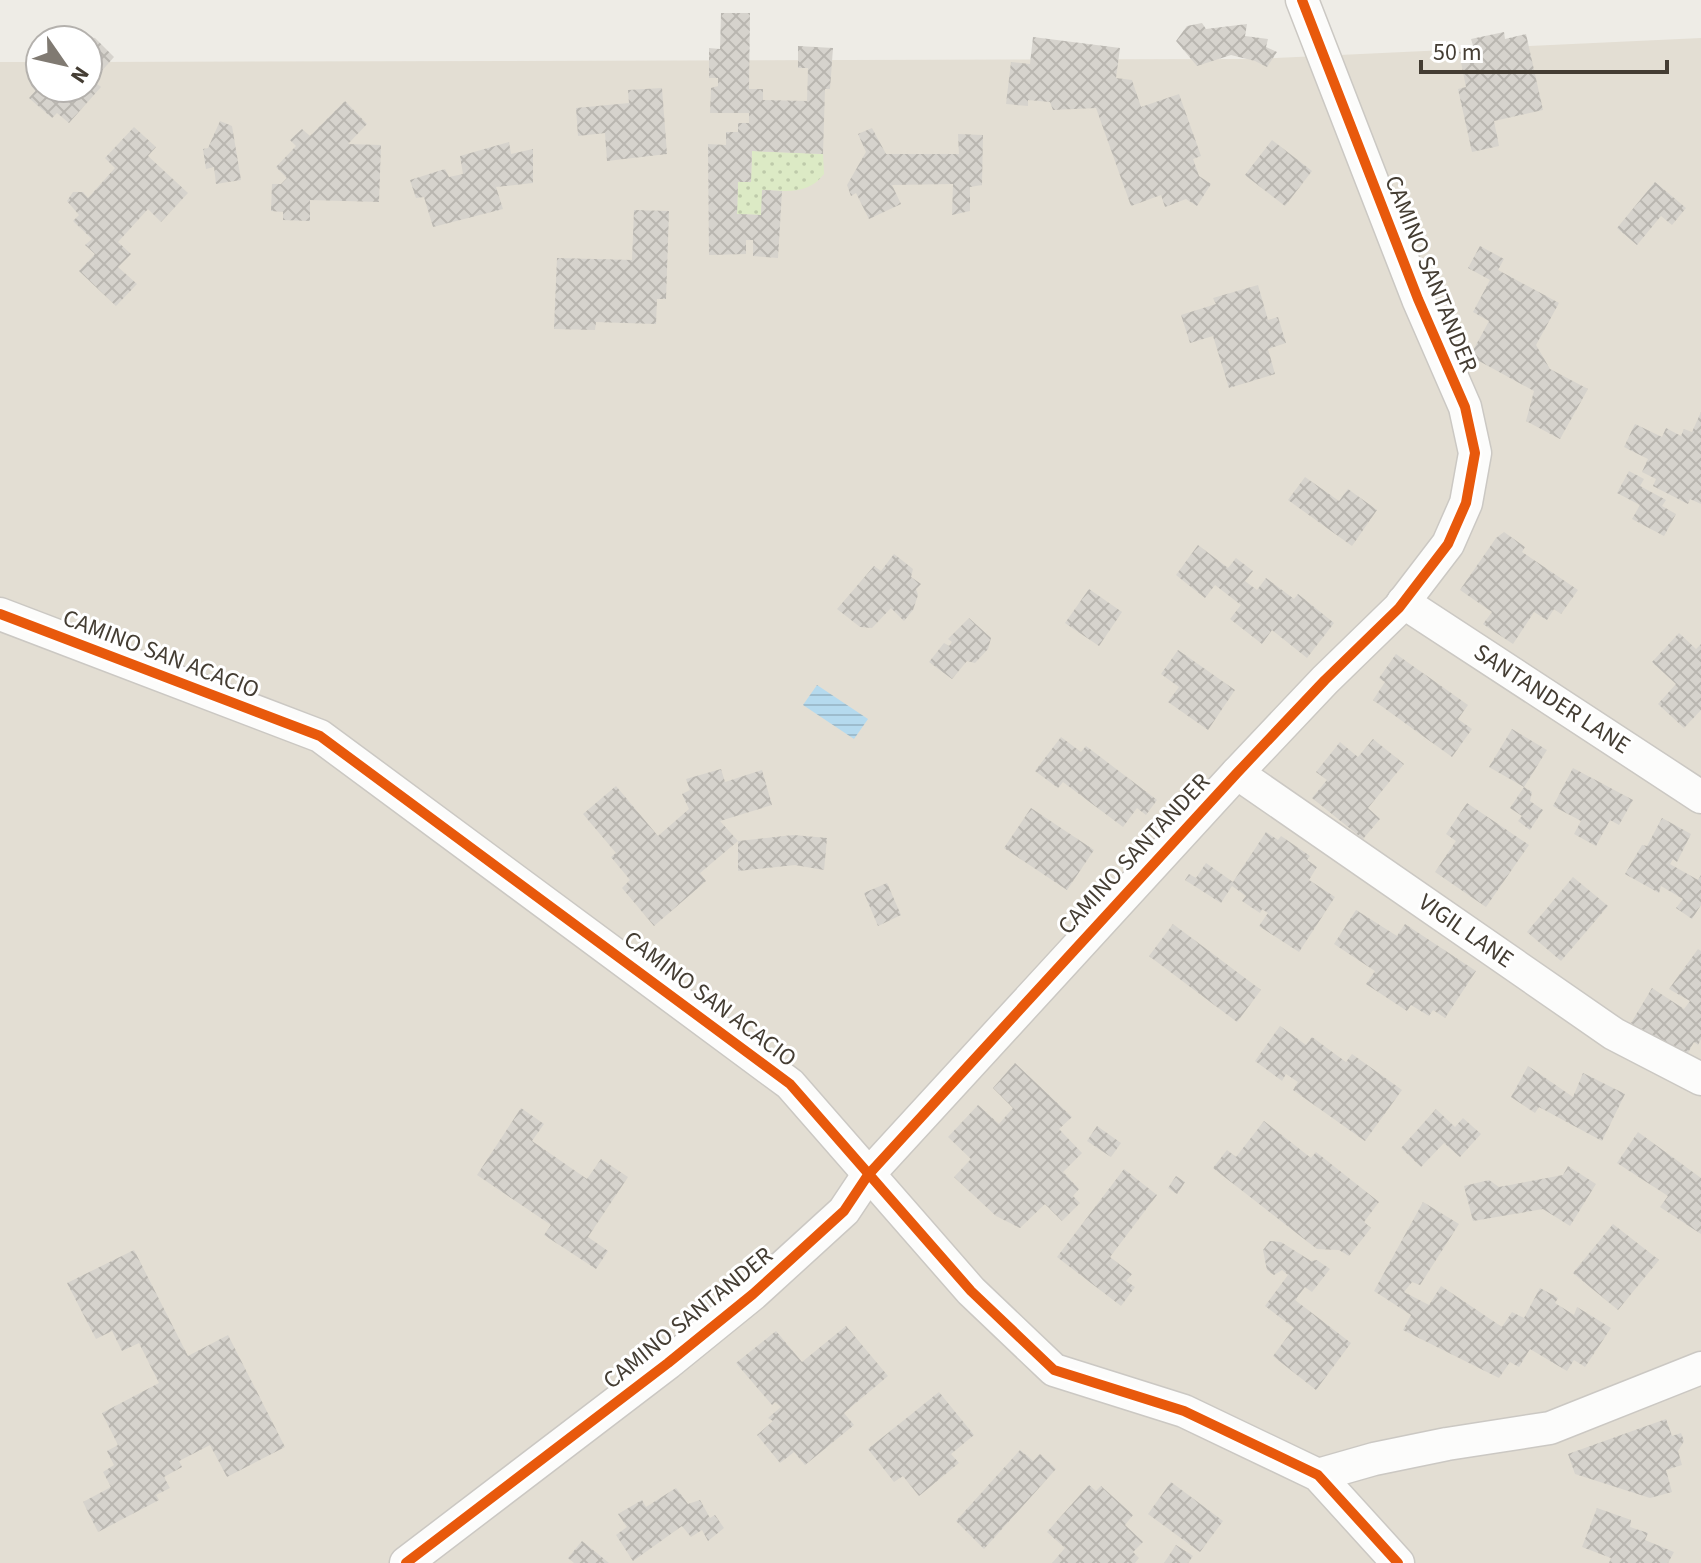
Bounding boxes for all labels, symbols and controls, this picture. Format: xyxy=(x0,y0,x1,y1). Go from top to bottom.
north arrow xyxy=(24,24,104,104)
scale bar xyxy=(1421,24,1667,74)
text: 50 m xyxy=(1433,35,1482,70)
text: N xyxy=(62,60,97,90)
street label: CAMINO SANTANDER xyxy=(1376,170,1487,378)
street label: CAMINO SAN ACACIO xyxy=(58,600,264,708)
street label: SANTANDER LANE xyxy=(1467,635,1637,763)
street label: CAMINO SANTANDER xyxy=(1050,765,1219,943)
street label: VIGIL LANE xyxy=(1411,885,1521,977)
street label: CAMINO SAN ACACIO xyxy=(616,922,804,1076)
street label: CAMINO SANTANDER xyxy=(596,1238,781,1398)

